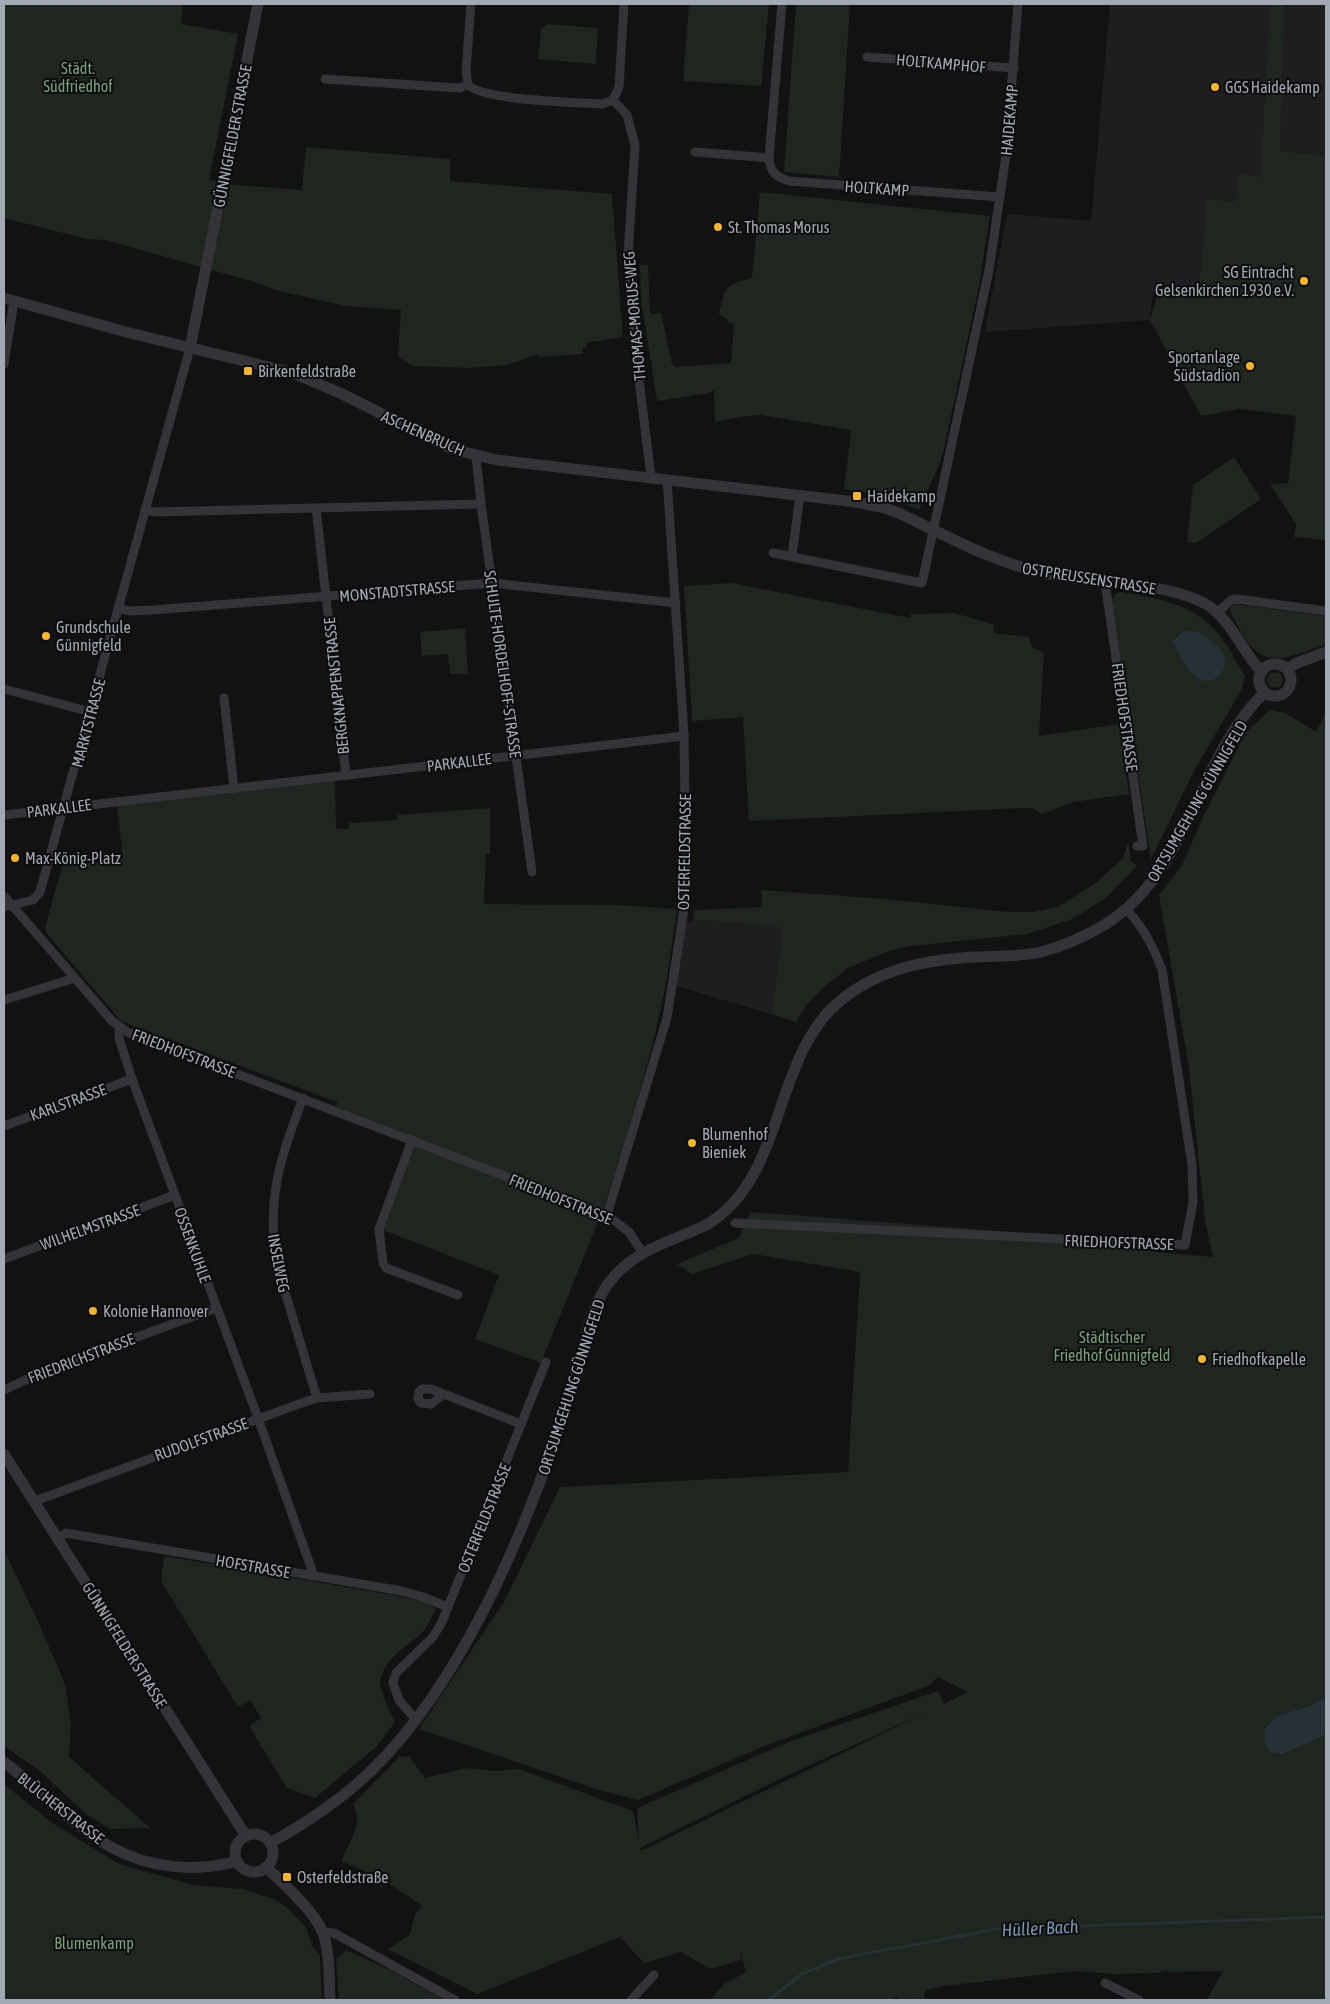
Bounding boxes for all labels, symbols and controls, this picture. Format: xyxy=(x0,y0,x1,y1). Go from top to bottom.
street label: HOLTKAMPHOF xyxy=(896,50,987,76)
park label: Städt. Südfriedhof xyxy=(43,59,113,95)
street label: GÜNNIGFELDER STRASSE xyxy=(209,63,255,209)
place label: GGS Haidekamp xyxy=(1225,78,1320,97)
marker: GGS Haidekamp xyxy=(1209,81,1221,93)
street label: HAIDEKAMP xyxy=(997,84,1021,156)
street label: HOLTKAMP xyxy=(844,177,910,199)
place label: St. Thomas Morus xyxy=(728,218,830,236)
marker: St. Thomas Morus xyxy=(712,221,724,233)
street label: THOMAS-MORUS-WEG xyxy=(619,250,649,382)
place label: SG Eintracht Gelsenkirchen 1930 e.V. xyxy=(1155,263,1294,299)
marker: SG Eintracht Gelsenkirchen 1930 e.V. xyxy=(1298,275,1310,287)
place label: Sportanlage Südstadion xyxy=(1168,348,1240,384)
marker: Sportanlage Südstadion xyxy=(1244,360,1256,372)
place label: Birkenfeldstraße xyxy=(258,362,356,380)
marker: Birkenfeldstraße xyxy=(242,365,254,377)
street label: ASCHENBRUCH xyxy=(379,407,467,459)
place label: Haidekamp xyxy=(867,487,936,506)
marker: Haidekamp xyxy=(851,490,863,502)
street label: OSTPREUSSENSTRASSE xyxy=(1021,559,1157,597)
street label: SCHULTE-HORDELHOFF-STRASSE xyxy=(481,569,525,759)
street label: MONSTADTSTRASSE xyxy=(338,577,456,605)
street label: BERGKNAPPENSTRASSE xyxy=(320,616,352,755)
place label: Grundschule Günnigfeld xyxy=(56,618,131,655)
marker: Grundschule Günnigfeld xyxy=(40,630,52,642)
street label: FRIEDHOFSTRASSE xyxy=(1108,662,1142,773)
street label: MARKTSTRASSE xyxy=(67,676,109,769)
street label: ORTSUMGEHUNG GÜNNIGFELD xyxy=(1143,717,1251,885)
street label: PARKALLEE xyxy=(426,749,492,775)
street label: OSTERFELDSTRASSE xyxy=(674,794,694,910)
street label: PARKALLEE xyxy=(26,795,92,821)
place label: Max-König-Platz xyxy=(25,849,121,868)
marker: Max-König-Platz xyxy=(9,852,21,864)
street label: FRIEDHOFSTRASSE xyxy=(130,1025,238,1081)
street label: KARLSTRASSE xyxy=(27,1080,109,1124)
place label: Blumenhof Bieniek xyxy=(702,1125,768,1161)
marker: Blumenhof Bieniek xyxy=(686,1137,698,1149)
street label: FRIEDHOFSTRASSE xyxy=(507,1170,615,1228)
street label: WILHELMSTRASSE xyxy=(38,1201,142,1253)
street label: OSSENKUHLE xyxy=(171,1205,215,1285)
street label: FRIEDHOFSTRASSE xyxy=(1064,1231,1174,1253)
street label: INSELWEG xyxy=(265,1232,293,1294)
street label: ORTSUMGEHUNG GÜNNIGFELD xyxy=(534,1297,608,1477)
place label: Kolonie Hannover xyxy=(103,1302,209,1320)
marker: Kolonie Hannover xyxy=(87,1305,99,1317)
park label: Städtischer Friedhof Günnigfeld xyxy=(1054,1328,1170,1365)
street label: FRIEDRICHSTRASSE xyxy=(25,1329,137,1387)
place label: Friedhofkapelle xyxy=(1212,1350,1306,1369)
marker: Friedhofkapelle xyxy=(1196,1353,1208,1365)
street label: RUDOLFSTRASSE xyxy=(152,1414,250,1464)
street label: OSTERFELDSTRASSE xyxy=(454,1461,514,1575)
street label: HOFSTRASSE xyxy=(215,1551,292,1581)
street label: GÜNNIGFELDER STRASSE xyxy=(79,1579,171,1711)
street label: BLÜCHERSTRASSE xyxy=(14,1769,108,1847)
place label: Osterfeldstraße xyxy=(297,1868,389,1886)
marker: Osterfeldstraße xyxy=(281,1871,293,1883)
water label: Hüller Bach xyxy=(1001,1915,1079,1940)
park label: Blumenkamp xyxy=(54,1934,134,1953)

